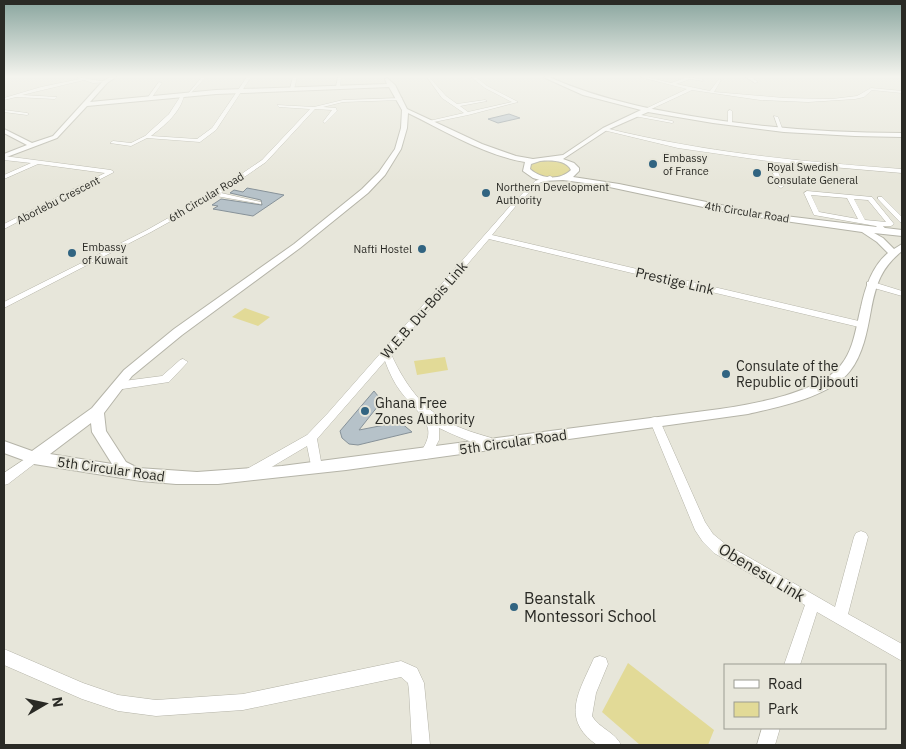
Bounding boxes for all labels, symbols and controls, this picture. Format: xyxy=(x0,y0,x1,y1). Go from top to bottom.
place label: Embassy of France xyxy=(663,151,709,178)
marker: Embassy of France xyxy=(647,158,659,170)
place label: Royal Swedish Consulate General xyxy=(767,160,858,187)
marker: Royal Swedish Consulate General xyxy=(751,167,763,179)
street label: 6th Circular Road xyxy=(166,169,246,225)
street label: Aborlebu Crescent xyxy=(14,173,102,227)
place label: Northern Development Authority xyxy=(496,180,609,207)
marker: Northern Development Authority xyxy=(480,187,492,199)
street label: 4th Circular Road xyxy=(704,198,790,226)
place label: Embassy of Kuwait xyxy=(82,240,128,267)
place label: Nafti Hostel xyxy=(354,242,412,256)
marker: Nafti Hostel xyxy=(416,243,428,255)
marker: Embassy of Kuwait xyxy=(66,247,78,259)
street label: W.E.B. Du-Bois Link xyxy=(377,257,472,362)
street label: Prestige Link xyxy=(634,263,717,299)
place label: Consulate of the Republic of Djibouti xyxy=(736,357,859,391)
marker: Consulate of the Republic of Djibouti xyxy=(720,368,732,380)
place label: Ghana Free Zones Authority xyxy=(375,394,475,428)
marker: Ghana Free Zones Authority xyxy=(359,405,371,417)
street label: 5th Circular Road xyxy=(458,426,568,458)
street label: 5th Circular Road xyxy=(56,453,166,485)
street label: Obenesu Link xyxy=(715,538,809,606)
place label: Beanstalk Montessori School xyxy=(524,588,656,626)
marker: Beanstalk Montessori School xyxy=(508,601,520,613)
legend xyxy=(724,664,886,729)
text: Road xyxy=(768,674,803,693)
north arrow xyxy=(20,679,70,729)
text: N xyxy=(48,696,68,708)
text: Park xyxy=(768,699,798,718)

